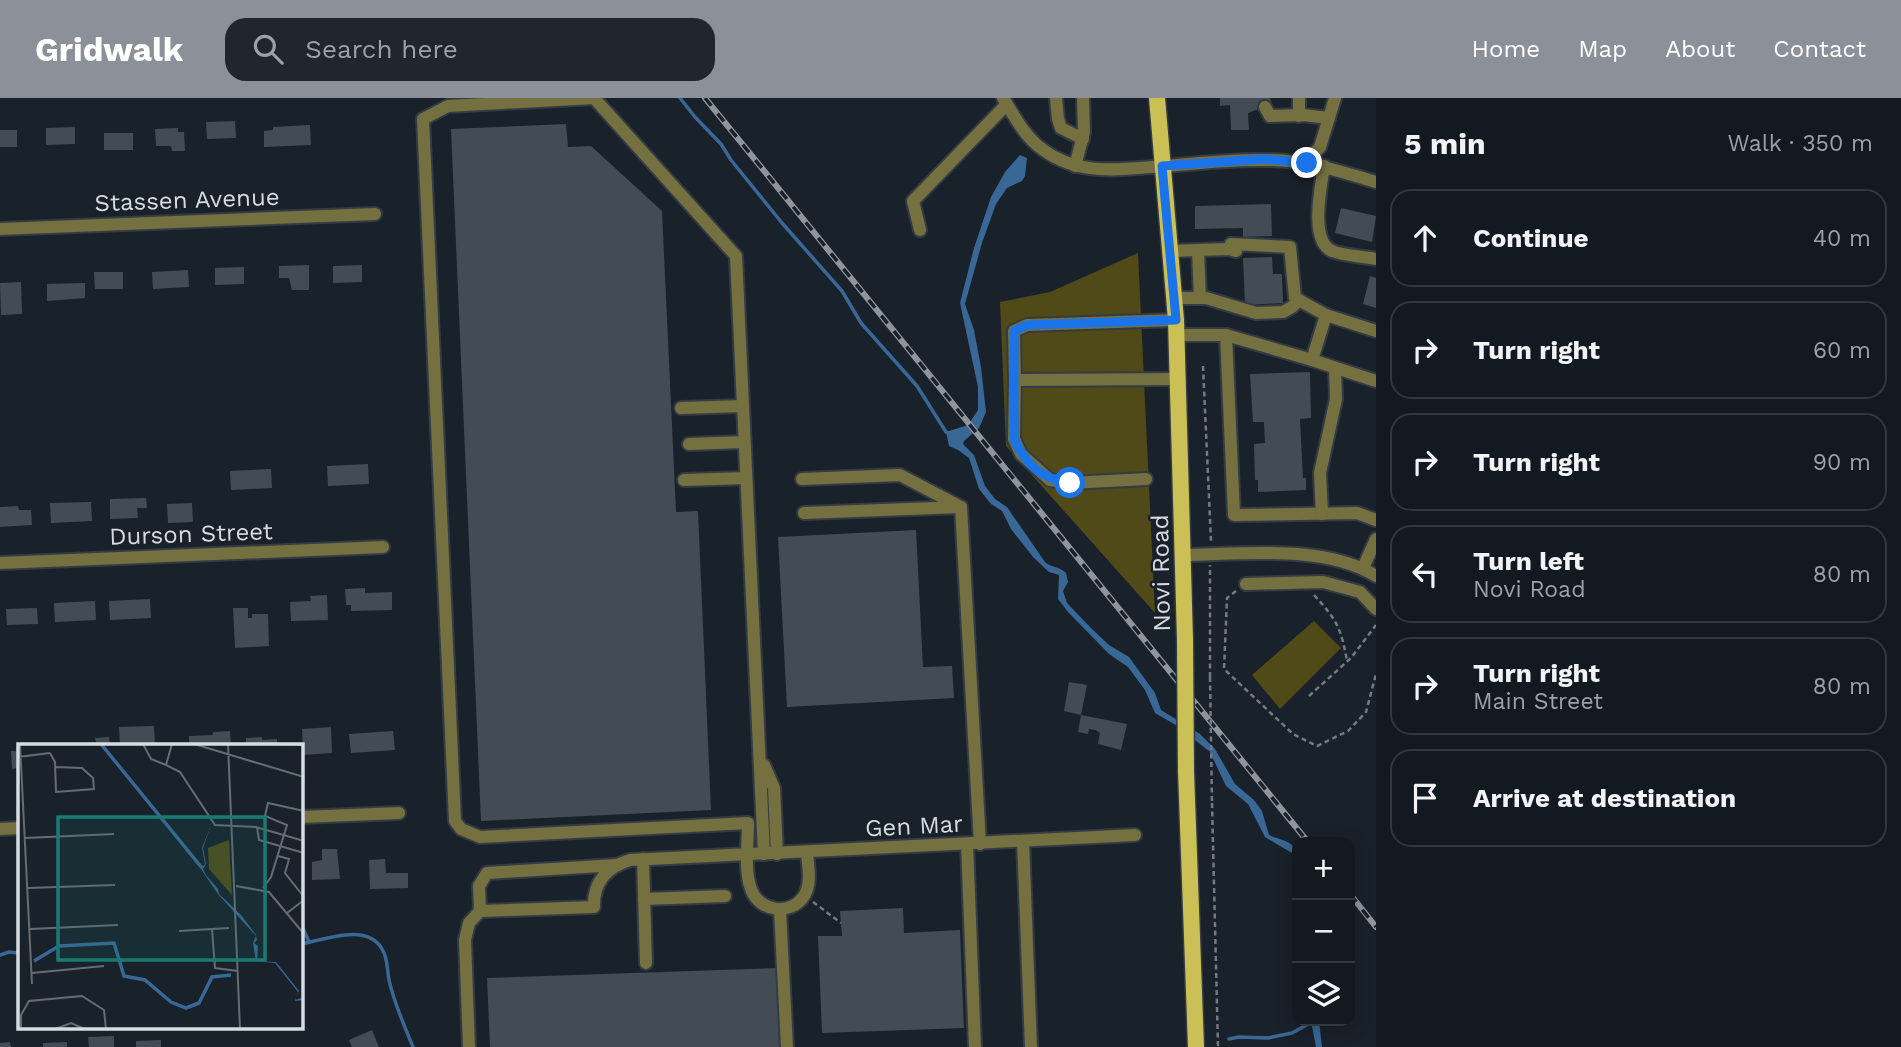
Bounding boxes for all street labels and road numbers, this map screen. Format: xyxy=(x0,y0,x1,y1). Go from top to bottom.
street label: Stassen Avenue xyxy=(94,183,280,217)
street label: Novi Road xyxy=(1146,514,1176,632)
street label: Durson Street xyxy=(109,517,273,551)
street label: Gen Mar xyxy=(864,809,964,843)

